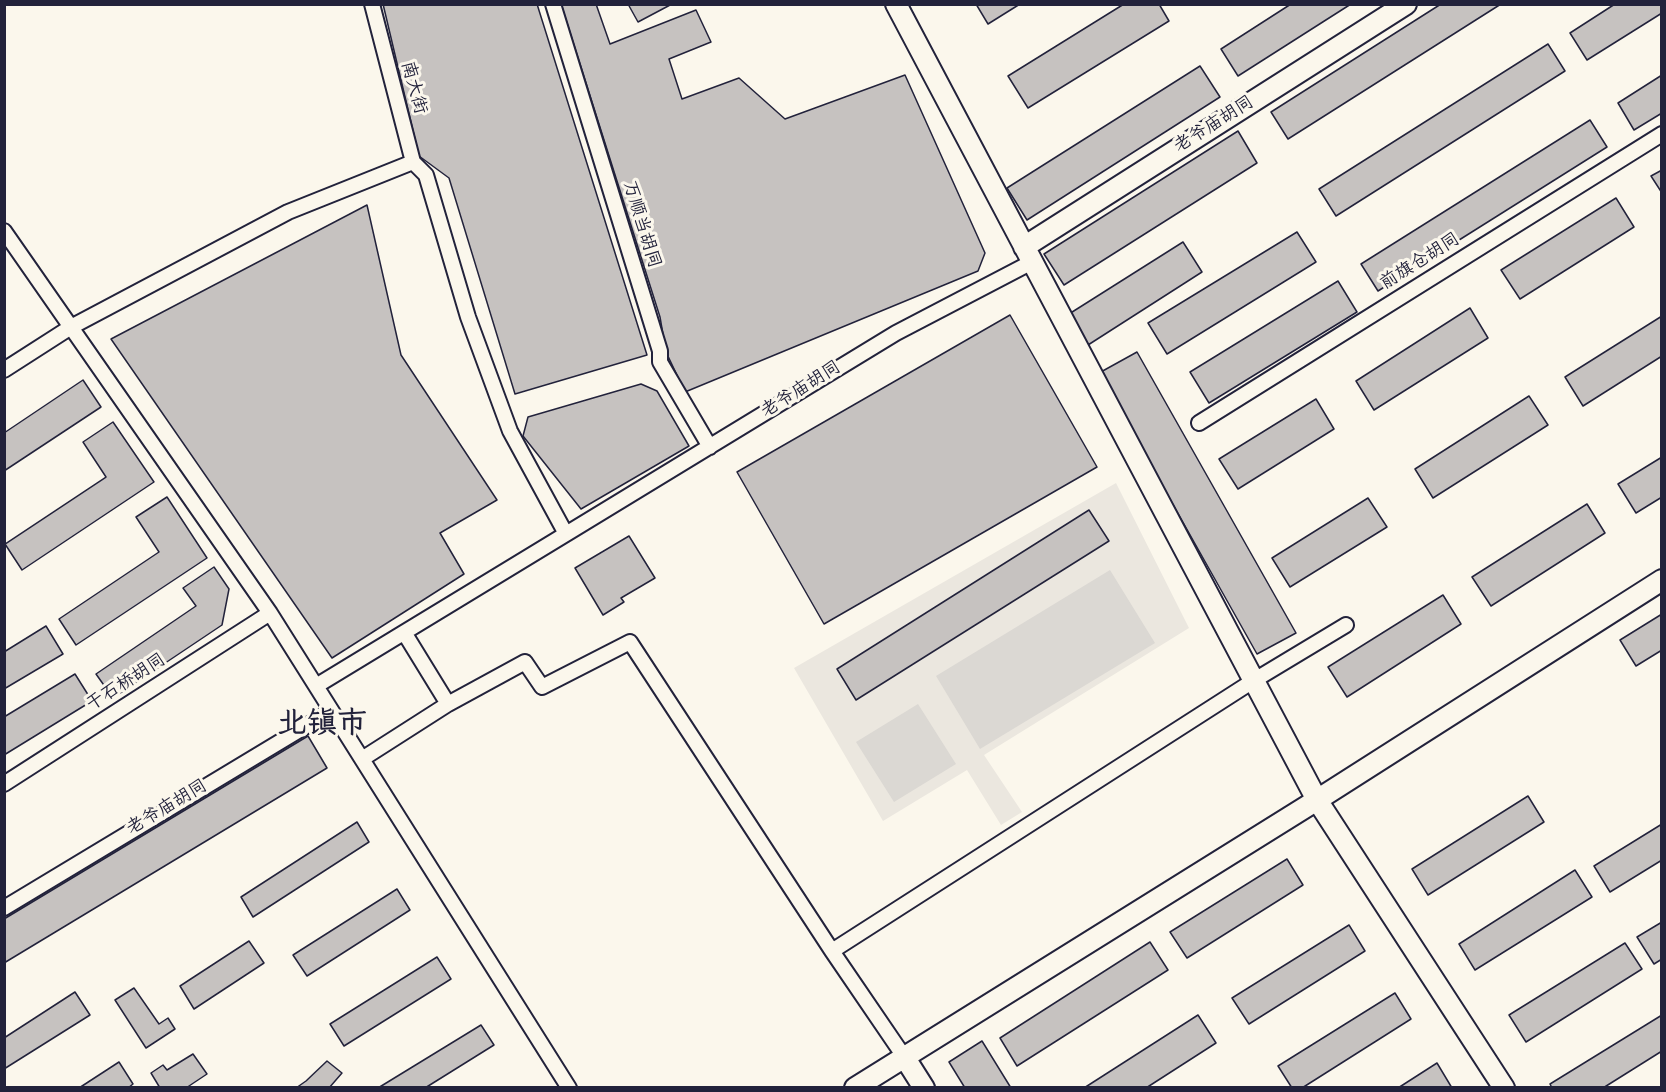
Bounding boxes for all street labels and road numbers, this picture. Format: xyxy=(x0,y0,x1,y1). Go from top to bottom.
street label: 南大街 xyxy=(395,59,429,117)
street label: 老爷庙胡同 xyxy=(1171,93,1259,159)
street label: 万顺当胡同 xyxy=(617,179,663,271)
street label: 前旗仓胡同 xyxy=(1377,230,1465,296)
street label: 老爷庙胡同 xyxy=(758,358,846,424)
street label: 干石桥胡同 xyxy=(83,650,171,718)
street label: 老爷庙胡同 xyxy=(124,777,212,841)

